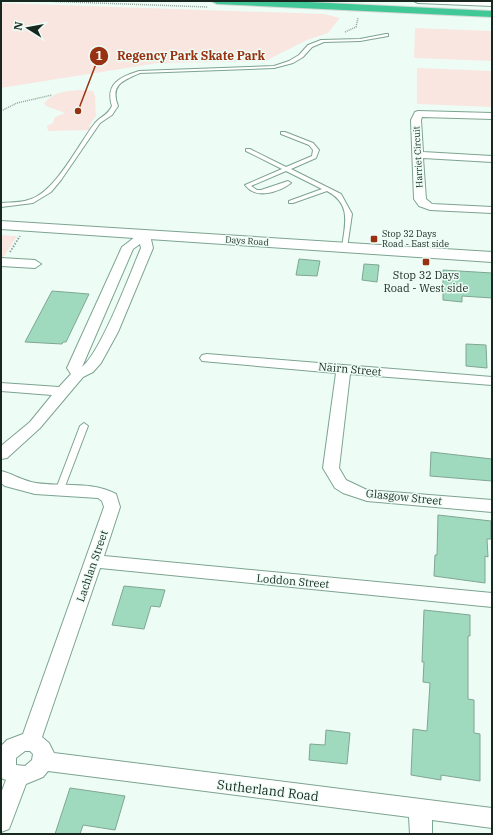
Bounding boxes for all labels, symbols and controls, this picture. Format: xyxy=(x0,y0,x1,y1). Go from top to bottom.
north arrow xyxy=(8,8,48,48)
text: N xyxy=(10,20,26,32)
callout: Regency Park Skate Park xyxy=(89,44,273,68)
text: 1 xyxy=(95,48,103,63)
text: Regency Park Skate Park xyxy=(117,48,266,63)
street label: Harriet Circuit xyxy=(410,126,425,188)
place label: Stop 32 Days Road - East side xyxy=(382,228,449,249)
street label: Days Road xyxy=(225,233,270,248)
marker: Stop 32 Days Road - East side xyxy=(369,234,379,244)
marker: Stop 32 Days Road - West side xyxy=(421,257,431,267)
place label: Stop 32 Days Road - West side xyxy=(384,268,469,295)
street label: Nairn Street xyxy=(318,359,382,379)
street label: Glasgow Street xyxy=(365,486,443,508)
street label: Lachlan Street xyxy=(73,528,111,604)
street label: Loddon Street xyxy=(256,571,330,591)
street label: Sutherland Road xyxy=(216,776,320,805)

